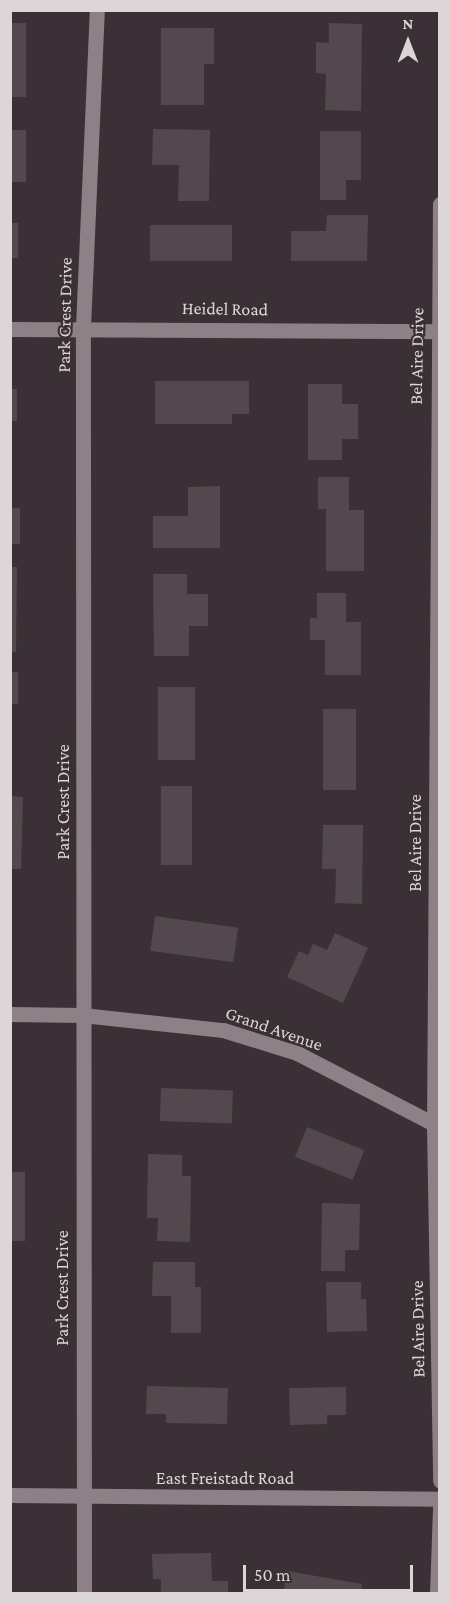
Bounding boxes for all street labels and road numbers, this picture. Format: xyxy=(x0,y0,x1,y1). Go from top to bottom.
street label: Park Crest Drive xyxy=(53,257,77,373)
street label: Heidel Road xyxy=(182,297,268,321)
street label: Bel Aire Drive xyxy=(405,307,429,405)
street label: Park Crest Drive xyxy=(52,744,74,860)
street label: Bel Aire Drive xyxy=(404,794,426,892)
street label: Grand Avenue xyxy=(223,1002,325,1056)
street label: Park Crest Drive xyxy=(51,1230,73,1346)
street label: Bel Aire Drive xyxy=(406,1280,430,1378)
street label: East Freistadt Road xyxy=(156,1467,294,1489)

